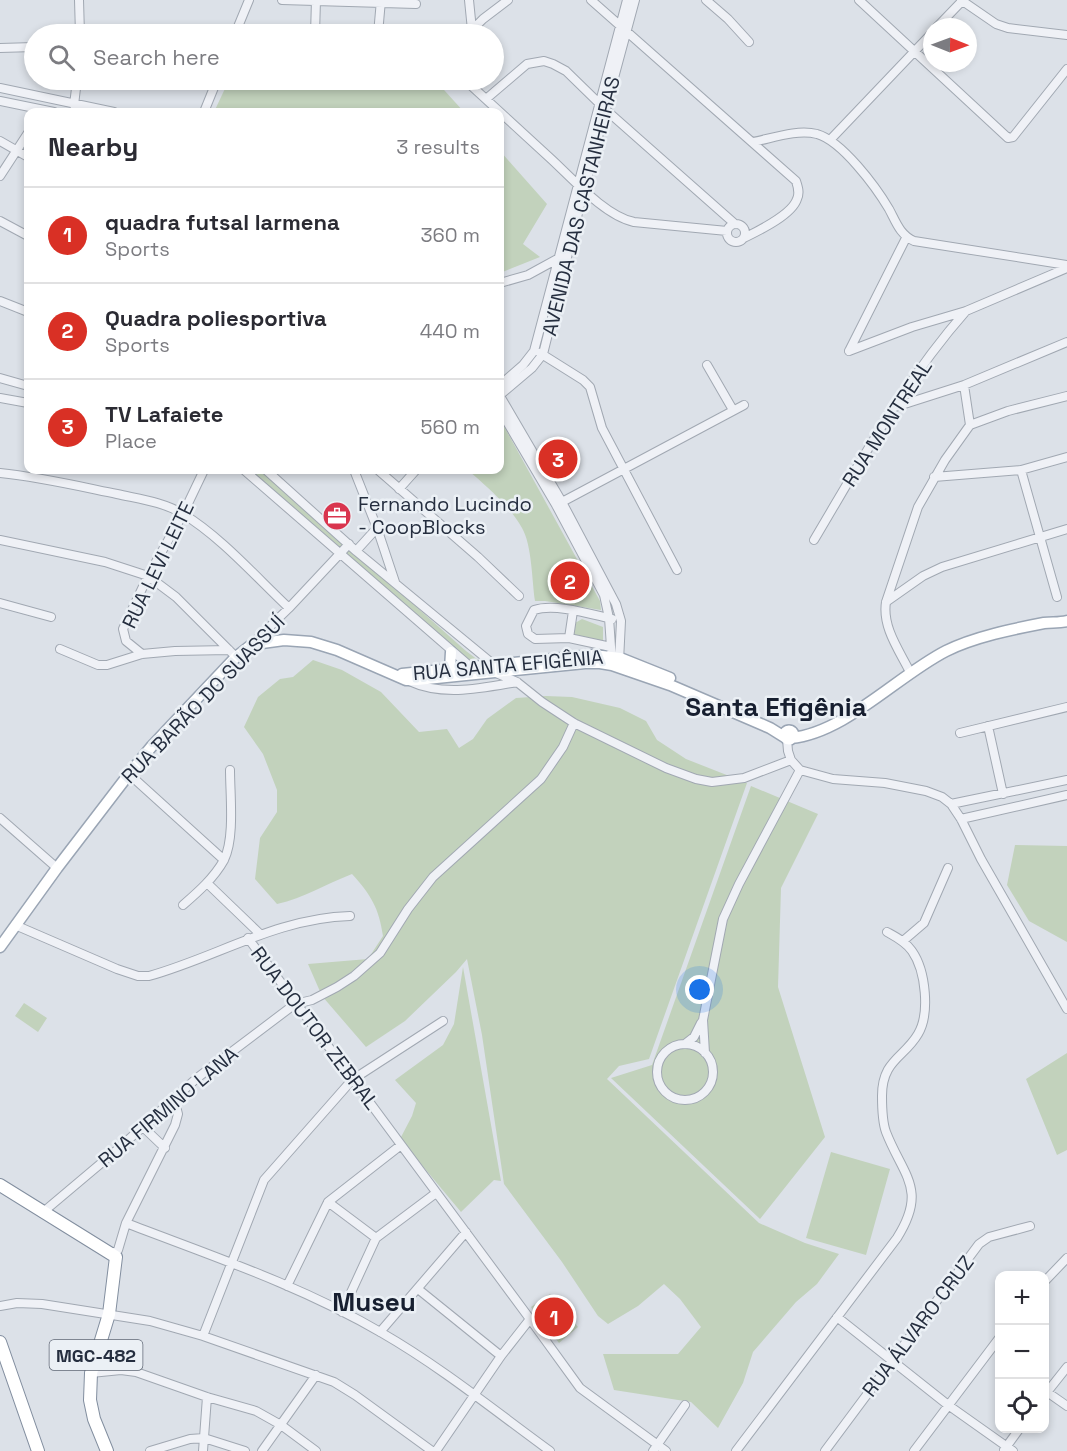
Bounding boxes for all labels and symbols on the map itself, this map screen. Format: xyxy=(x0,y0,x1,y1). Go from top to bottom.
north arrow xyxy=(923,18,977,72)
street label: AVENIDA DAS CASTANHEIRAS xyxy=(536,73,626,339)
street label: RUA MONTREAL xyxy=(836,355,938,491)
pin: 3 xyxy=(538,436,578,482)
place label: Fernando Lucindo - CoopBlocks xyxy=(358,491,532,540)
street label: RUA LEVI LEITE xyxy=(116,497,200,633)
office icon: Fernando Lucindo - CoopBlocks xyxy=(321,500,353,532)
pin: 2 xyxy=(550,558,590,604)
street label: RUA BARÃO DO SUASSUÍ xyxy=(116,609,290,789)
street label: RUA SANTA EFIGÊNIA xyxy=(412,644,605,686)
district label: Santa Efigênia xyxy=(685,690,867,724)
street label: RUA DOUTOR ZEBRAL xyxy=(245,941,385,1115)
your location xyxy=(685,975,714,1004)
street label: RUA FIRMINO LANA xyxy=(93,1041,244,1173)
street label: RUA ÁLVARO CRUZ xyxy=(856,1250,980,1402)
district label: Museu xyxy=(332,1285,416,1319)
pin: 1 xyxy=(534,1294,574,1340)
road number: MGC-482 xyxy=(50,1340,142,1370)

